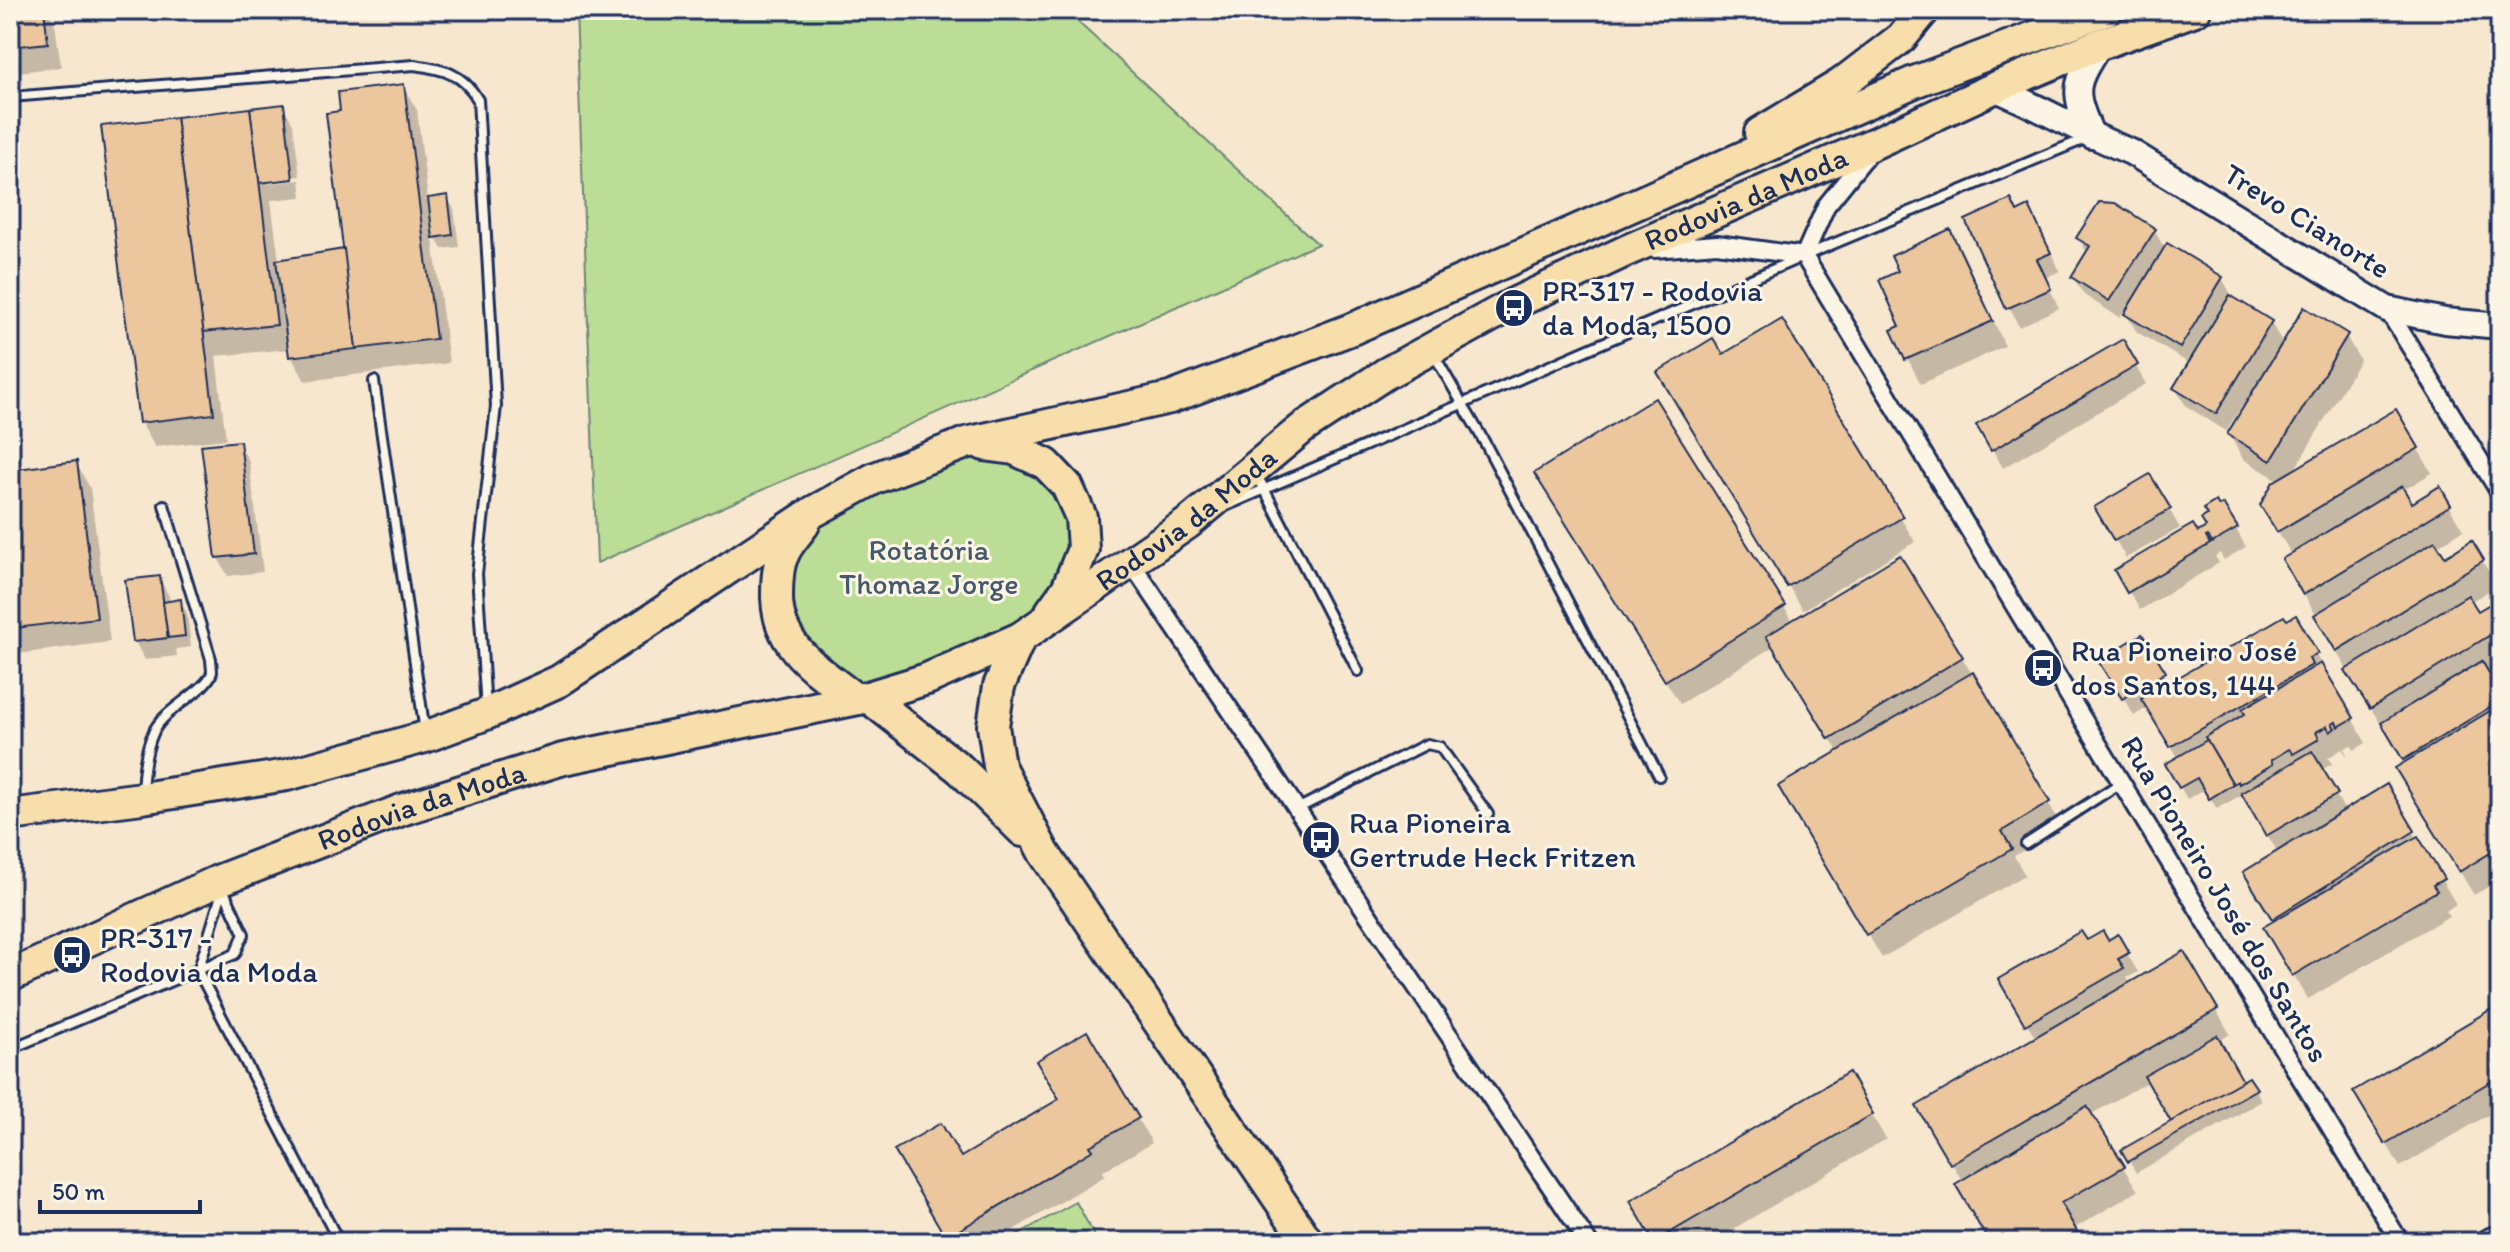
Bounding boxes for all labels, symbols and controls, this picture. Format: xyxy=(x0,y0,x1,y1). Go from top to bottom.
street label: Rodovia da Moda xyxy=(1639,138,1854,259)
street label: Trevo Cianorte xyxy=(2217,155,2397,286)
place label: PR-317 - Rodovia da Moda, 1500 xyxy=(1542,272,1763,343)
bus stop icon: PR-317 - Rodovia da Moda, 1500 xyxy=(1493,287,1535,329)
street label: Rodovia da Moda xyxy=(1088,438,1285,599)
park label: Rotatória Thomaz Jorge xyxy=(839,531,1019,602)
place label: Rua Pioneiro José dos Santos, 144 xyxy=(2071,632,2297,703)
bus stop icon: Rua Pioneiro José dos Santos, 144 xyxy=(2022,647,2064,689)
street label: Rua Pioneiro José dos Santos xyxy=(2113,729,2338,1069)
street label: Rodovia da Moda xyxy=(312,753,531,859)
place label: Rua Pioneira Gertrude Heck Fritzen xyxy=(1349,804,1636,875)
bus stop icon: Rua Pioneira Gertrude Heck Fritzen xyxy=(1300,819,1342,861)
place label: PR-317 - Rodovia da Moda xyxy=(100,919,318,990)
bus stop icon: PR-317 - Rodovia da Moda xyxy=(51,934,93,976)
scale bar xyxy=(40,1164,200,1214)
text: 50 m xyxy=(52,1177,105,1206)

